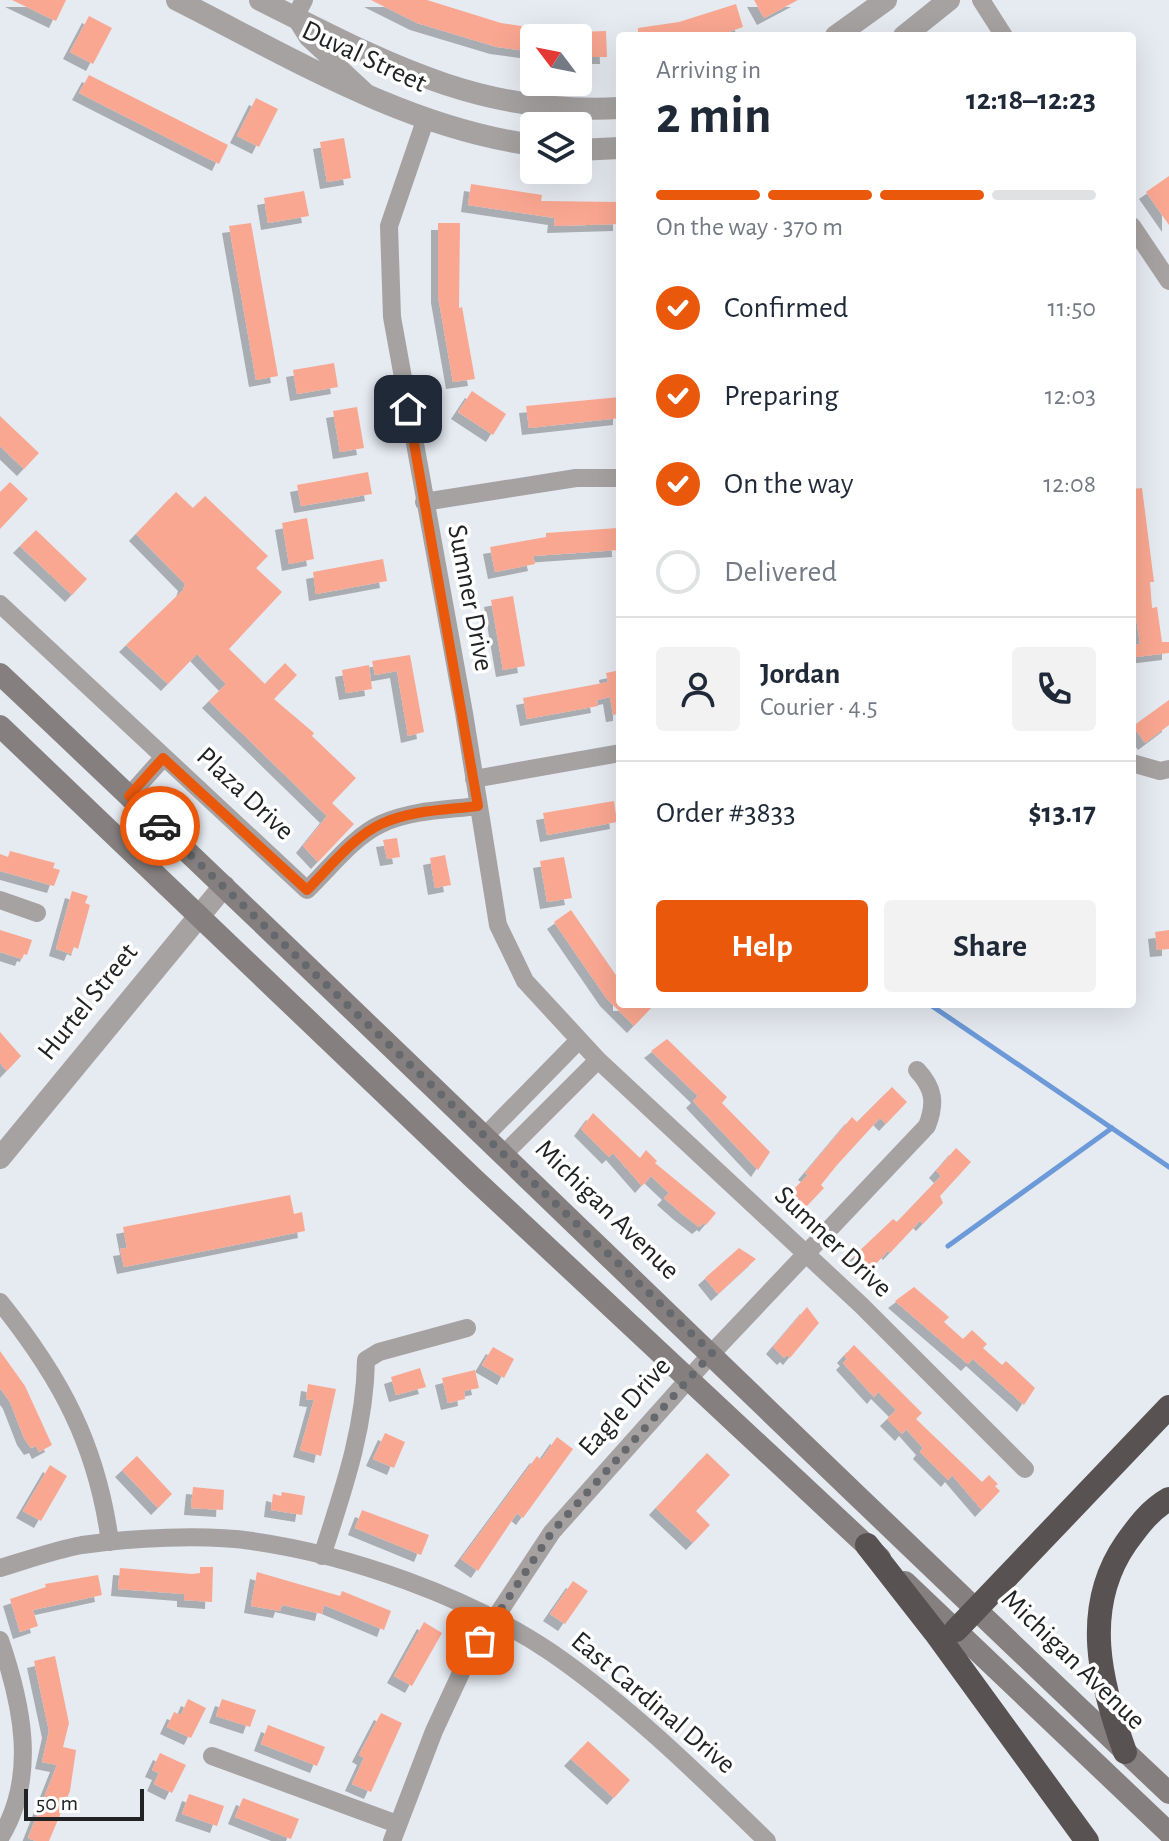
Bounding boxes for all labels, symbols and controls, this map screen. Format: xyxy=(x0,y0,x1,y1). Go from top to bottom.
street label: Duval Street xyxy=(297,16,431,98)
north arrow xyxy=(520,24,592,96)
map controls xyxy=(520,24,592,184)
text: Arriving in xyxy=(656,57,761,83)
text: 12:18–12:23 xyxy=(966,85,1096,115)
text: 2 min xyxy=(656,90,771,142)
button: layers xyxy=(520,112,592,184)
text: On the way · 370 m xyxy=(656,214,843,240)
icon: check xyxy=(656,286,700,330)
text: Confirmed xyxy=(724,293,848,323)
text: 11:50 xyxy=(1048,295,1096,321)
icon: check xyxy=(656,374,700,418)
pin xyxy=(374,375,442,443)
text: Preparing xyxy=(724,381,839,411)
text: 12:03 xyxy=(1045,383,1096,409)
icon: home xyxy=(386,387,430,431)
icon: check xyxy=(656,462,700,506)
text: On the way xyxy=(724,469,853,499)
text: 12:08 xyxy=(1043,471,1096,497)
street label: Sumner Drive xyxy=(442,522,498,674)
text: Delivered xyxy=(724,557,837,587)
button: person xyxy=(656,647,740,731)
button: phone xyxy=(1012,647,1096,731)
text: Jordan xyxy=(760,659,840,689)
text: Courier · 4.5 xyxy=(760,694,878,720)
street label: Plaza Drive xyxy=(191,742,299,846)
courier xyxy=(120,786,200,866)
text: Order #3833 xyxy=(656,798,796,828)
text: $13.17 xyxy=(1028,798,1096,828)
icon: car xyxy=(138,804,182,848)
button: Help xyxy=(656,900,868,992)
button: Share xyxy=(884,900,1096,992)
street label: Hurtel Street xyxy=(33,938,143,1066)
street label: Michigan Avenue xyxy=(530,1135,684,1285)
street label: Sumner Drive xyxy=(769,1181,897,1303)
street label: Eagle Drive xyxy=(574,1352,676,1462)
street label: Michigan Avenue xyxy=(996,1585,1150,1735)
pin xyxy=(446,1607,514,1675)
icon: bag xyxy=(458,1619,502,1663)
street label: East Cardinal Drive xyxy=(566,1627,740,1779)
scale bar xyxy=(24,1785,144,1821)
text: 50 m xyxy=(36,1792,78,1814)

